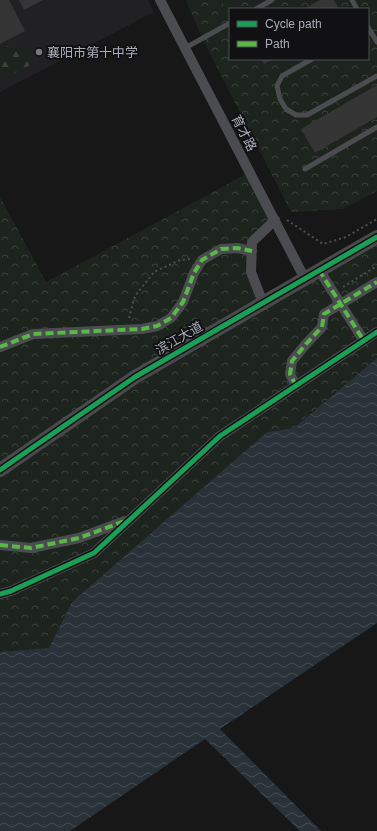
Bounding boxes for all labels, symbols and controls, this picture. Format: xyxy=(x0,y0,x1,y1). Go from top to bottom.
legend xyxy=(229,8,369,60)
text: Cycle path xyxy=(265,17,322,31)
text: Path xyxy=(265,37,290,51)
place label: 襄阳市第十中学 xyxy=(47,45,138,60)
marker: 襄阳市第十中学 xyxy=(34,47,44,57)
street label: 育才路 xyxy=(228,112,260,154)
street label: 滨江大道 xyxy=(153,319,205,357)

